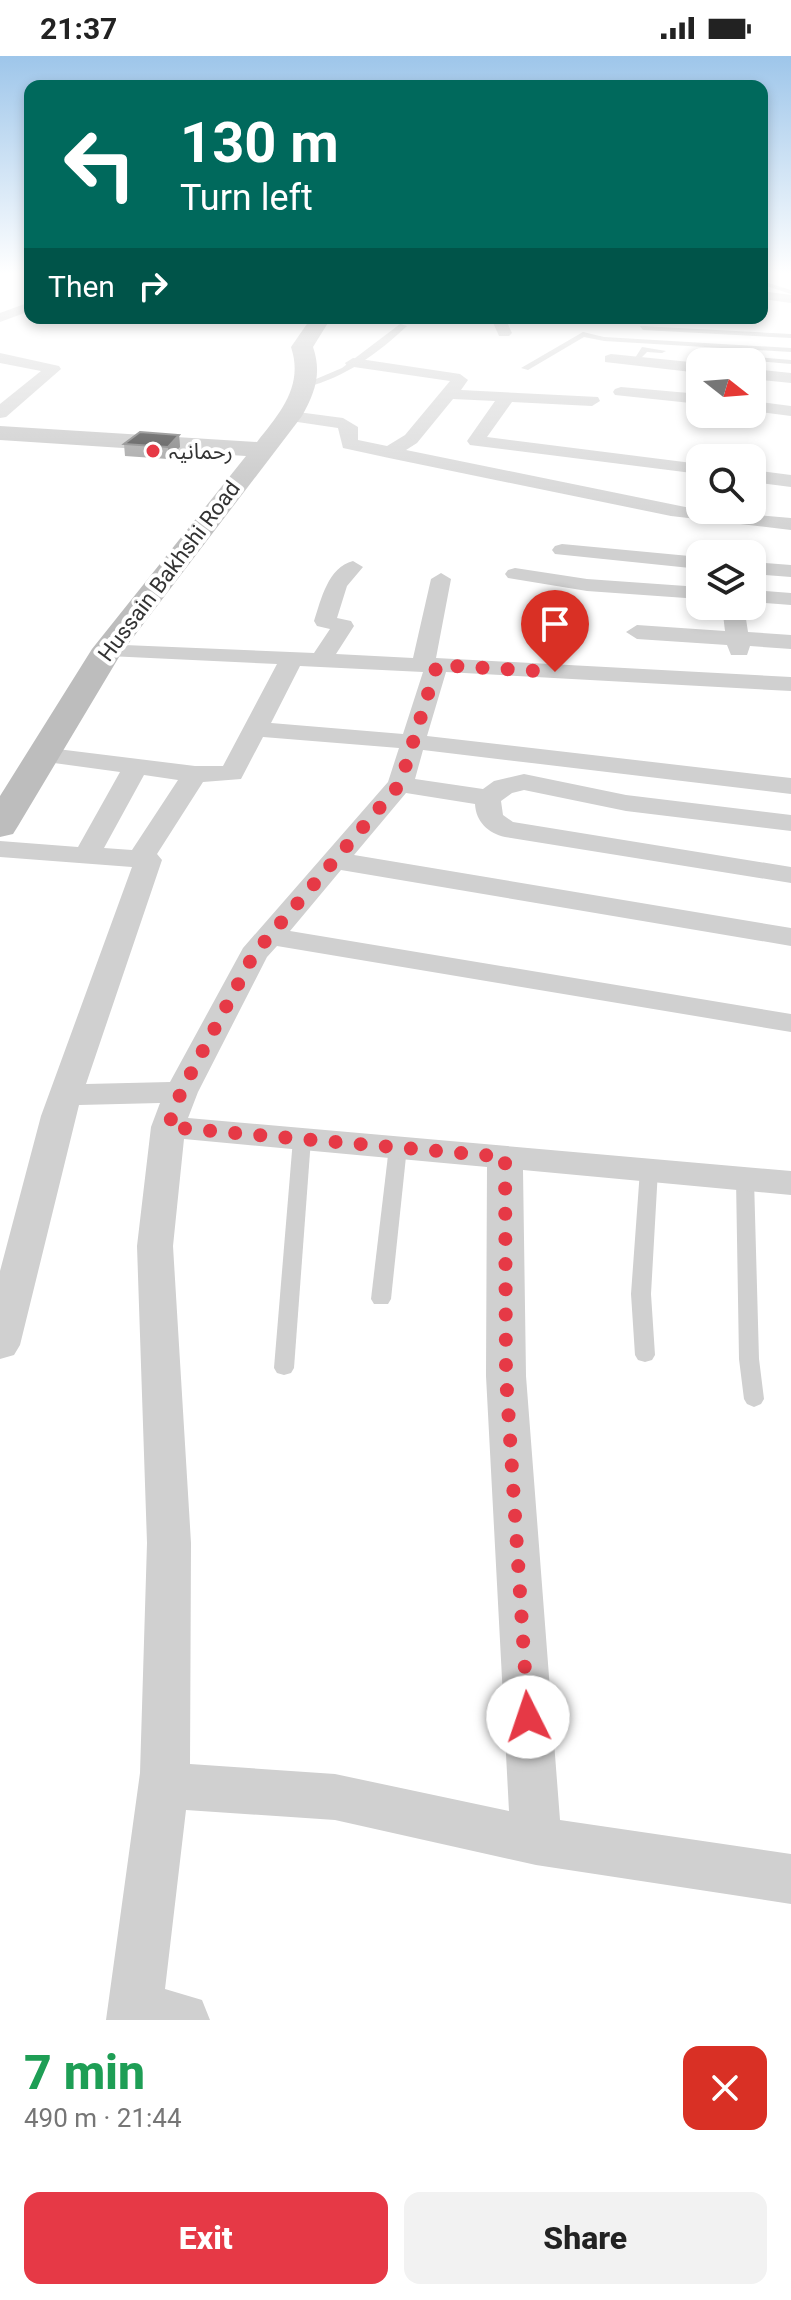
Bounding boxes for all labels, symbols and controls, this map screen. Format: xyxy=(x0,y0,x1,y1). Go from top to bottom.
text: 21:37 xyxy=(40,11,117,46)
text: 130 m xyxy=(180,110,339,176)
icon: left xyxy=(48,112,152,216)
text: Turn left xyxy=(180,177,313,219)
icon: right xyxy=(131,264,175,308)
text: Then xyxy=(48,269,115,304)
north arrow xyxy=(686,348,766,428)
map controls xyxy=(686,348,766,620)
place label: رحمانیہ xyxy=(169,439,233,465)
marker: رحمانیہ xyxy=(144,442,162,460)
button: search xyxy=(686,444,766,524)
street label: Hussain Bakhshi Road xyxy=(93,476,245,666)
button: layers xyxy=(686,540,766,620)
pin xyxy=(521,590,589,672)
icon: arrive xyxy=(533,602,577,646)
position arrow xyxy=(486,1675,570,1759)
text: 7 min xyxy=(24,2044,145,2101)
button: close xyxy=(683,2046,767,2130)
text: 490 m · 21:44 xyxy=(24,2103,182,2133)
button: Exit xyxy=(24,2192,388,2284)
button: Share xyxy=(404,2192,767,2284)

